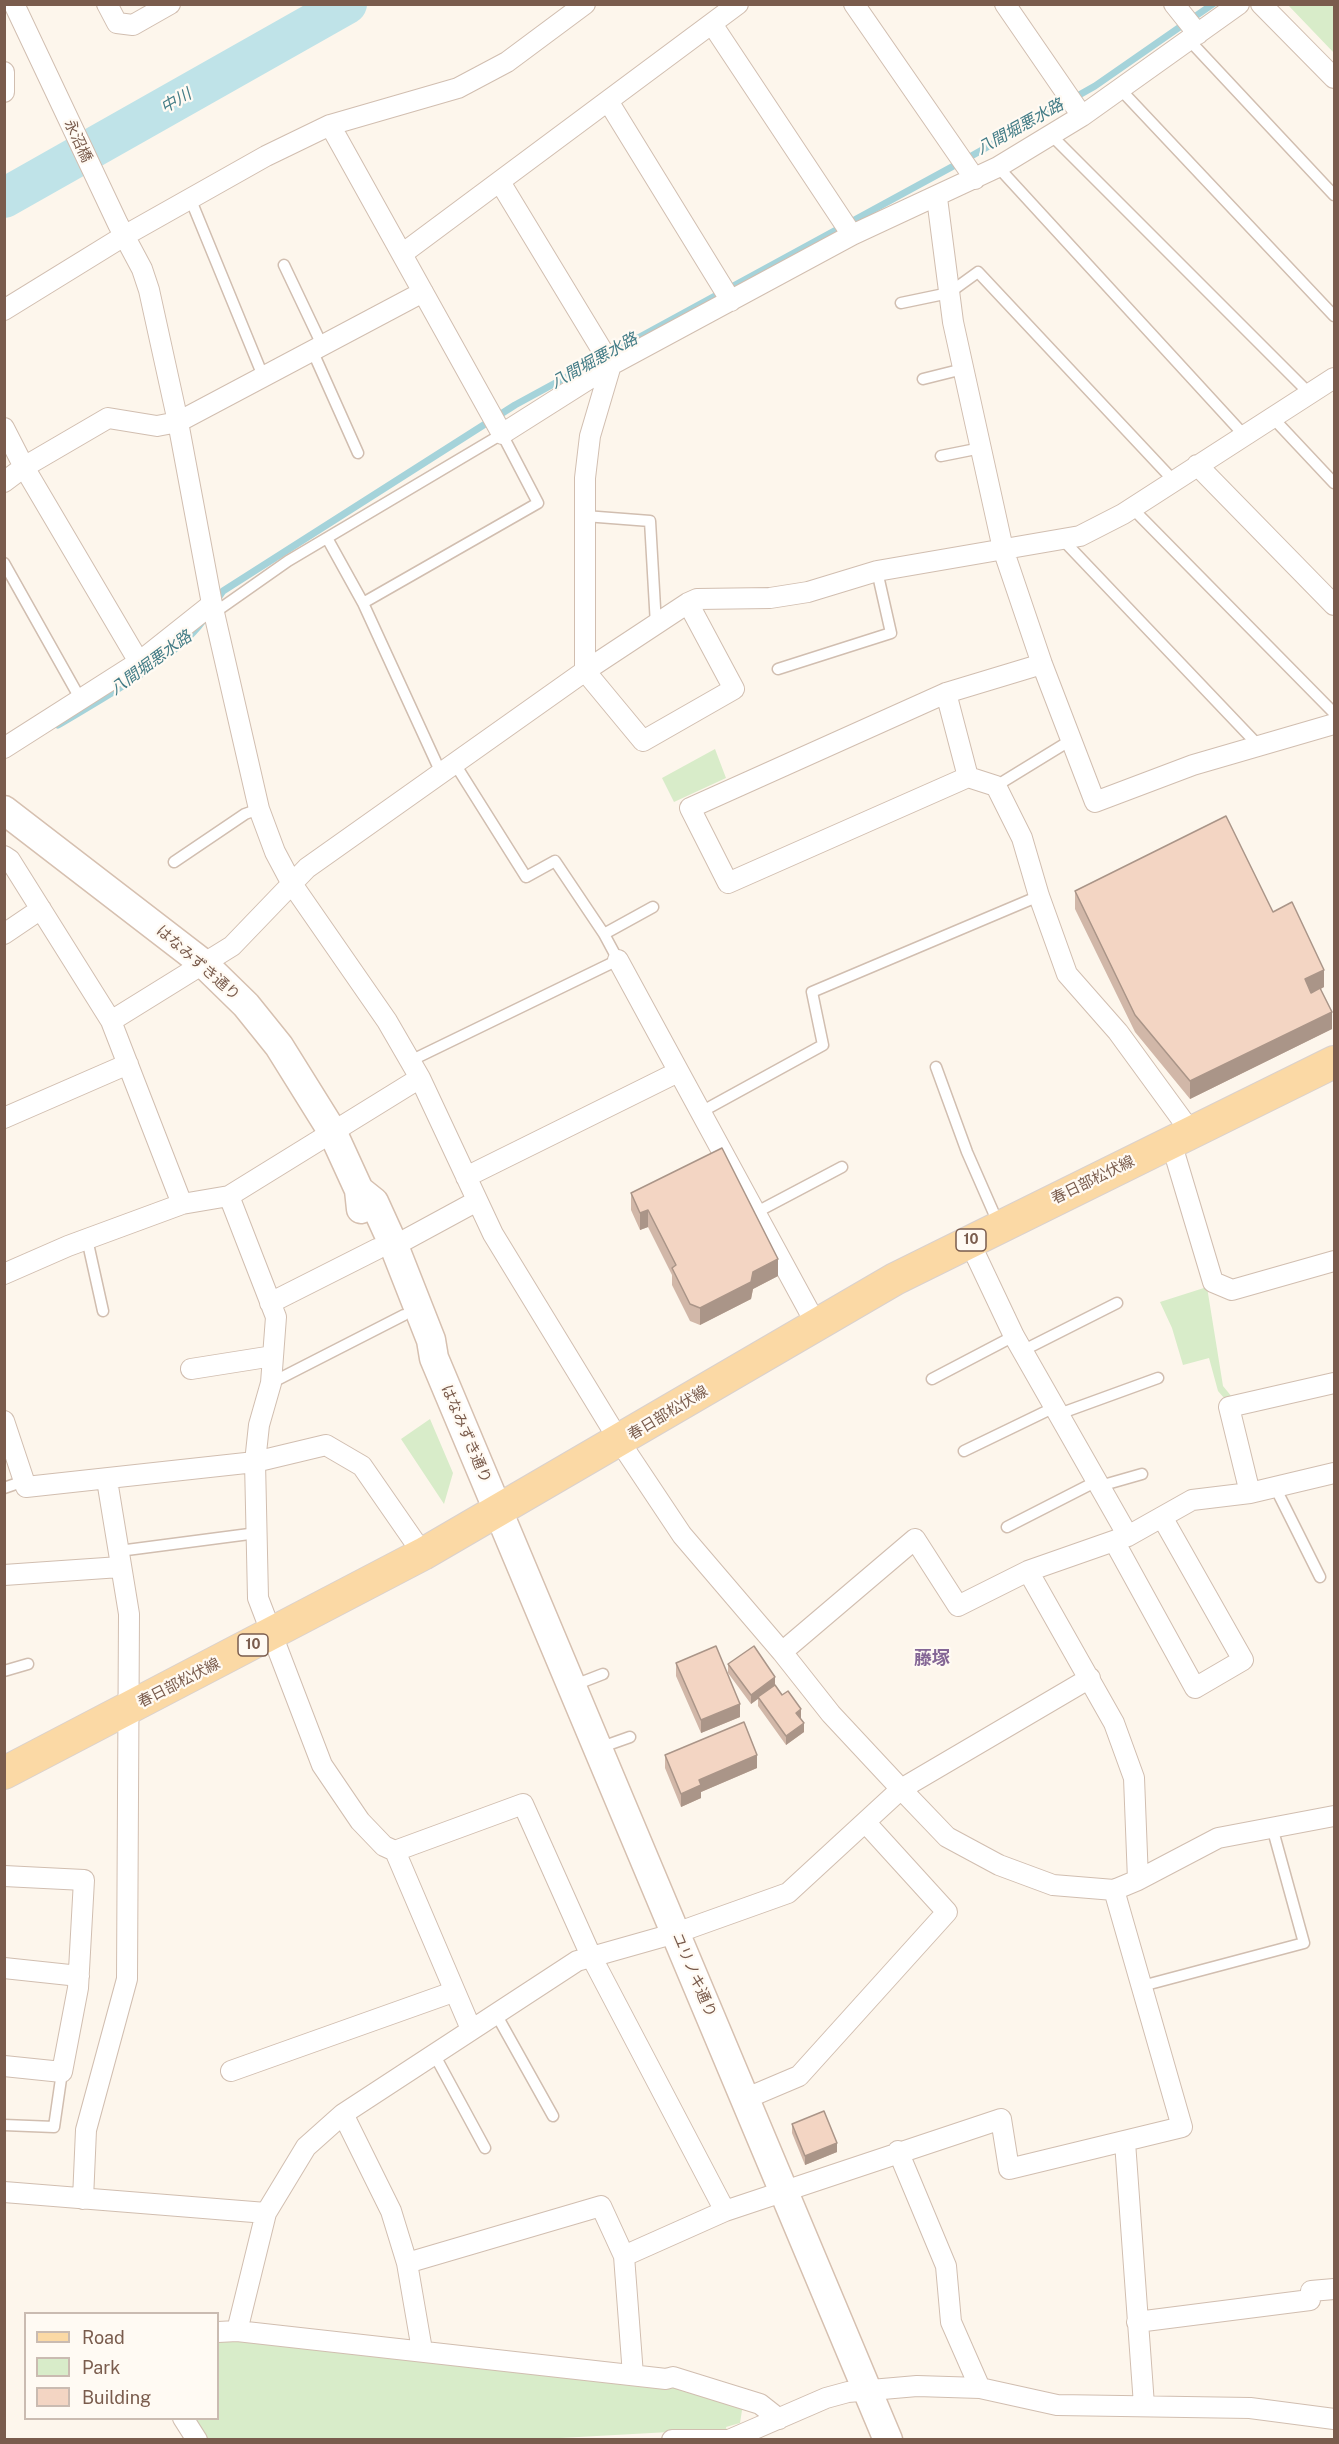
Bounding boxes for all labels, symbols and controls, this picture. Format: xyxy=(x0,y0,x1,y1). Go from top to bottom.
water label: 中川 xyxy=(157,85,195,117)
water label: 八間堀悪水路 xyxy=(973,95,1067,159)
street label: 永沼橋 xyxy=(60,117,96,165)
water label: 八間堀悪水路 xyxy=(547,329,641,393)
water label: 八間堀悪水路 xyxy=(107,627,195,699)
street label: はなみずき通り xyxy=(152,922,244,1004)
street label: 春日部松伏線 xyxy=(1049,1152,1137,1208)
road number: 10 xyxy=(956,1229,986,1251)
street label: はなみずき通り xyxy=(437,1382,495,1486)
street label: 春日部松伏線 xyxy=(625,1382,711,1444)
road number: 10 xyxy=(238,1634,268,1656)
district label: 藤塚 xyxy=(914,1647,950,1669)
street label: 春日部松伏線 xyxy=(135,1655,223,1711)
street label: ユリノキ通り xyxy=(668,1930,720,2020)
legend xyxy=(24,2312,219,2420)
text: Road xyxy=(82,2327,125,2348)
text: Park xyxy=(82,2357,120,2378)
text: Building xyxy=(82,2387,151,2408)

